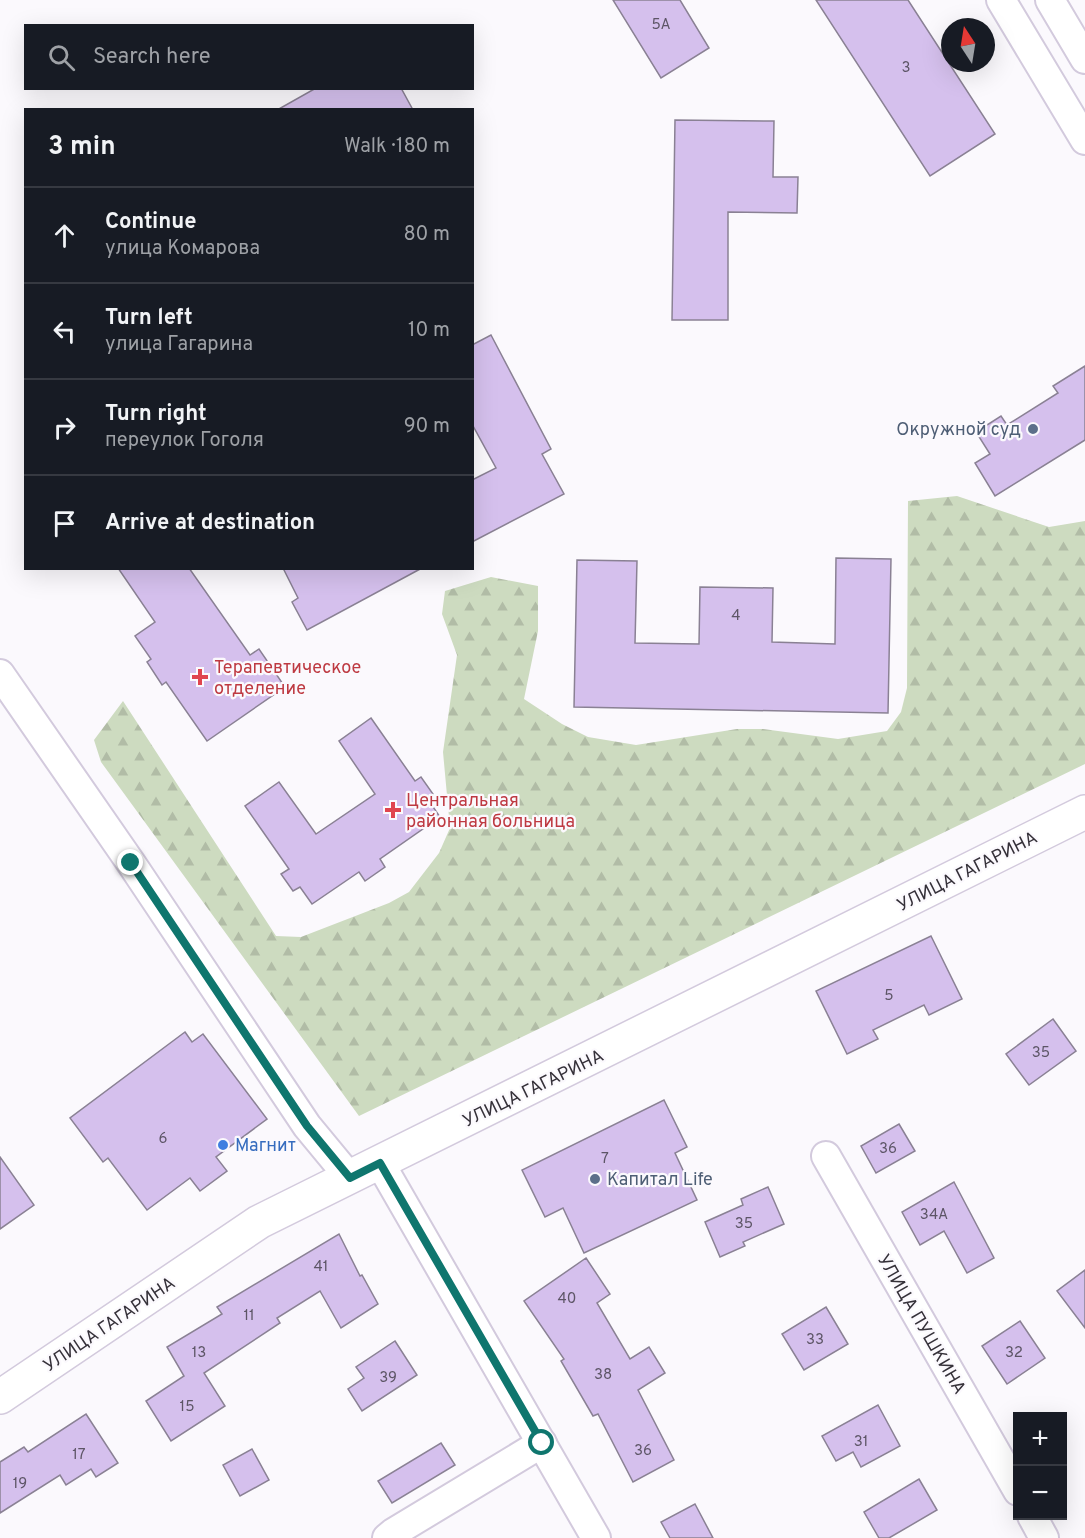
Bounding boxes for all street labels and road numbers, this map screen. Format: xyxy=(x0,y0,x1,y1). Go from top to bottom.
street label: УЛИЦА ГАГАРИНА xyxy=(894,827,1042,918)
street label: УЛИЦА ГАГАРИНА xyxy=(459,1045,608,1134)
street label: УЛИЦА ПУШКИНА xyxy=(871,1251,970,1399)
street label: УЛИЦА ГАГАРИНА xyxy=(39,1272,180,1378)

